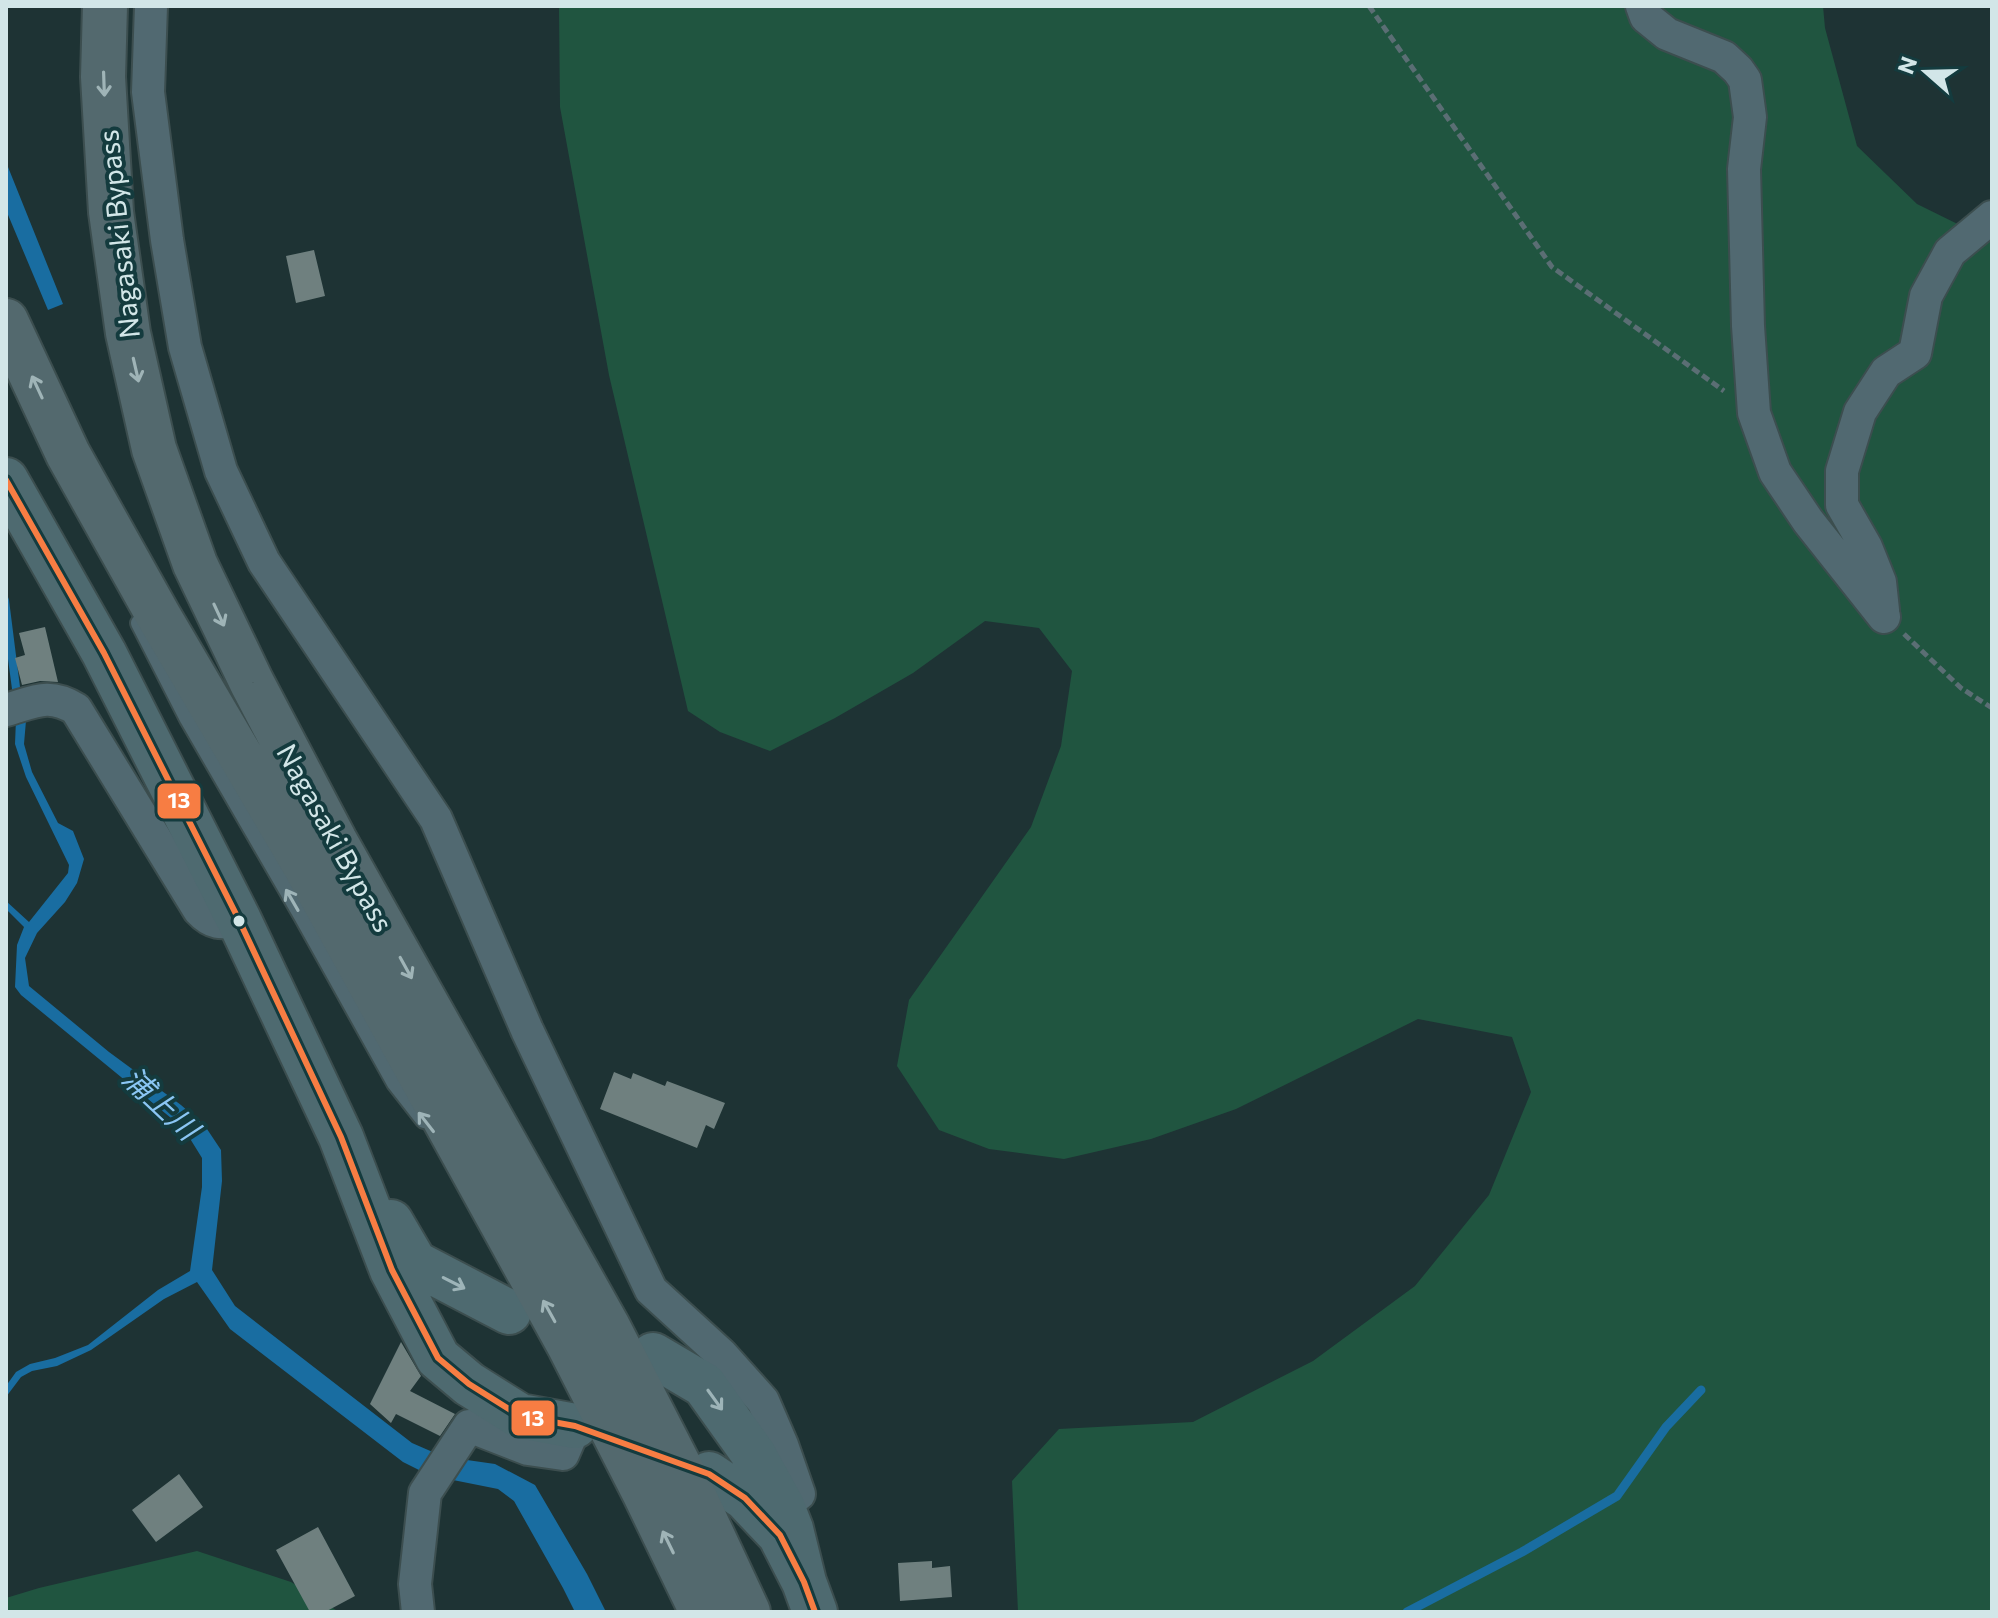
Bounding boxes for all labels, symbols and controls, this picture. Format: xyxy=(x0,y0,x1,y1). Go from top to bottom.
north arrow xyxy=(1886,32,1966,112)
text: N xyxy=(1891,53,1922,77)
one-way arrow xyxy=(96,70,111,97)
street label: Nagasaki Bypass xyxy=(90,128,146,340)
one-way arrow xyxy=(129,356,144,382)
one-way arrow xyxy=(29,376,44,400)
one-way arrow xyxy=(212,603,227,627)
street label: Nagasaki Bypass xyxy=(270,738,402,937)
line badge: 13 xyxy=(156,782,202,820)
text: 13 xyxy=(168,786,190,813)
one-way arrow xyxy=(284,889,300,912)
unlabelled marker xyxy=(231,913,247,929)
one-way arrow xyxy=(399,956,415,980)
water label: 浦上川 xyxy=(116,1058,209,1148)
one-way arrow xyxy=(417,1112,434,1133)
one-way arrow xyxy=(442,1276,466,1292)
one-way arrow xyxy=(541,1299,557,1323)
one-way arrow xyxy=(706,1389,723,1410)
line badge: 13 xyxy=(510,1399,556,1437)
text: 13 xyxy=(522,1404,544,1431)
one-way arrow xyxy=(660,1530,675,1554)

